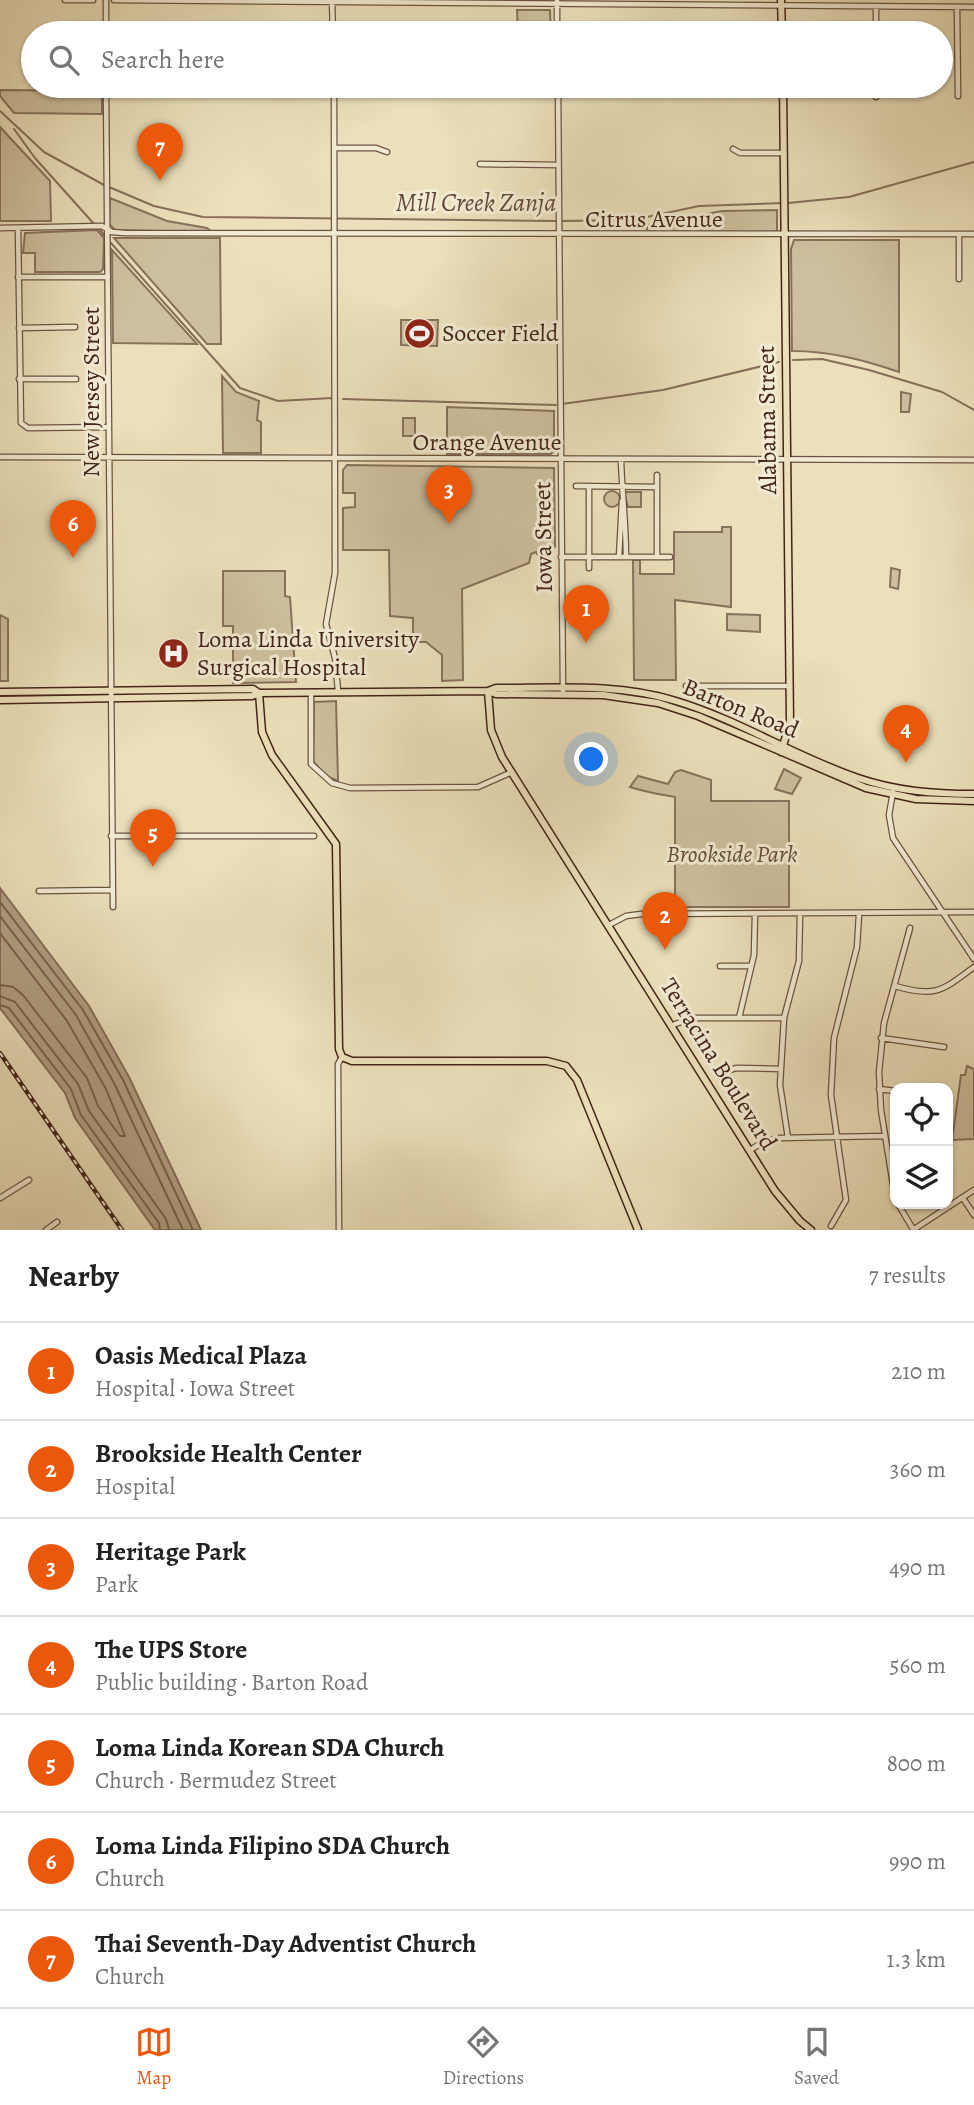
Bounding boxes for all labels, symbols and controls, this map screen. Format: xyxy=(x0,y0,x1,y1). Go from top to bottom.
search box xyxy=(21,21,953,98)
icon: search xyxy=(45,41,83,79)
text: Search here xyxy=(101,42,225,77)
pin: 7 xyxy=(137,123,183,181)
water label: Mill Creek Zanja xyxy=(396,185,556,220)
street label: Citrus Avenue xyxy=(585,203,723,235)
street label: New Jersey Street xyxy=(75,306,107,477)
sports icon: Soccer Field xyxy=(402,316,436,350)
place label: Soccer Field xyxy=(442,317,559,349)
street label: Alabama Street xyxy=(750,345,784,496)
street label: Orange Avenue xyxy=(413,426,561,458)
pin: 3 xyxy=(426,466,472,524)
street label: Iowa Street xyxy=(526,481,560,593)
pin: 6 xyxy=(50,500,96,558)
pin: 1 xyxy=(563,585,609,643)
place label: Loma Linda University Surgical Hospital xyxy=(197,623,419,683)
hospital icon: Loma Linda University Surgical Hospital xyxy=(157,636,191,670)
street label: Barton Road xyxy=(678,670,804,746)
pin: 4 xyxy=(883,705,929,763)
your location xyxy=(574,742,608,776)
pin: 5 xyxy=(130,809,176,867)
park label: Brookside Park xyxy=(666,838,798,870)
pin: 2 xyxy=(642,892,688,950)
street label: Terracina Boulevard xyxy=(653,972,785,1156)
map controls xyxy=(890,1083,953,1209)
button: locate xyxy=(890,1083,953,1146)
button: layers xyxy=(890,1146,953,1209)
text: Nearby xyxy=(28,1256,119,1296)
text: 7 results xyxy=(869,1260,946,1291)
text: Oasis Medical Plaza xyxy=(95,1338,307,1373)
text: 1 xyxy=(47,1356,55,1387)
text: 210 m xyxy=(891,1356,946,1387)
text: Hospital · Iowa Street xyxy=(95,1373,295,1404)
text: Brookside Health Center xyxy=(95,1436,362,1471)
text: 2 xyxy=(45,1454,57,1485)
text: 360 m xyxy=(890,1454,946,1485)
text: Hospital xyxy=(95,1471,175,1502)
text: Heritage Park xyxy=(95,1534,246,1569)
text: 3 xyxy=(46,1552,56,1583)
text: 490 m xyxy=(889,1552,946,1583)
text: Park xyxy=(95,1569,138,1600)
text: The UPS Store xyxy=(95,1632,247,1667)
text: 4 xyxy=(46,1650,56,1681)
text: 560 m xyxy=(890,1650,946,1681)
text: Public building · Barton Road xyxy=(95,1667,368,1698)
text: Loma Linda Korean SDA Church xyxy=(95,1730,444,1765)
text: 5 xyxy=(46,1748,56,1779)
text: 800 m xyxy=(887,1748,946,1779)
text: Church · Bermudez Street xyxy=(95,1765,337,1796)
text: Loma Linda Filipino SDA Church xyxy=(95,1828,450,1863)
text: 6 xyxy=(46,1846,56,1877)
text: 990 m xyxy=(889,1846,946,1877)
text: Church xyxy=(95,1863,165,1894)
text: Thai Seventh-Day Adventist Church xyxy=(95,1926,476,1961)
text: 7 xyxy=(46,1944,56,1975)
text: 1.3 km xyxy=(886,1944,946,1975)
text: Church xyxy=(95,1961,165,1992)
tab: Map xyxy=(135,2023,173,2091)
tab: Directions xyxy=(443,2023,524,2091)
tab: Saved xyxy=(794,2023,839,2091)

